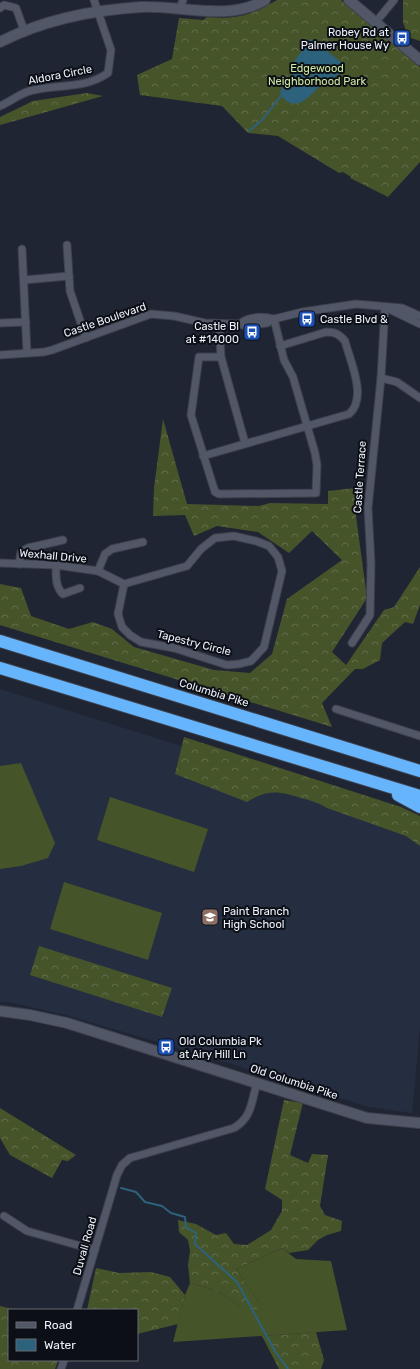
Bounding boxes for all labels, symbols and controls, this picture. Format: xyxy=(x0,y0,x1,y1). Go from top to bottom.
place label: Robey Rd at Palmer House Wy xyxy=(301,26,390,52)
bus stop icon: Robey Rd at Palmer House Wy xyxy=(392,28,412,48)
street label: Aldora Circle xyxy=(27,62,93,88)
park label: Edgewood Neighborhood Park xyxy=(268,62,366,88)
street label: Castle Boulevard xyxy=(62,300,148,340)
bus stop icon: Castle Blvd & xyxy=(297,309,317,329)
place label: Castle Blvd & xyxy=(320,313,388,326)
place label: Castle Bl at #14000 xyxy=(186,320,239,346)
bus stop icon: Castle Bl at #14000 xyxy=(242,322,262,342)
street label: Castle Terrace xyxy=(351,440,369,514)
street label: Wexhall Drive xyxy=(19,547,87,565)
street label: Tapestry Circle xyxy=(156,628,232,658)
street label: Columbia Pike xyxy=(178,676,250,710)
place label: Paint Branch High School xyxy=(223,905,289,931)
school or university icon: Paint Branch High School xyxy=(200,907,220,927)
place label: Old Columbia Pk at Airy Hill Ln xyxy=(179,1035,262,1061)
bus stop icon: Old Columbia Pk at Airy Hill Ln xyxy=(156,1037,176,1057)
street label: Old Columbia Pike xyxy=(249,1062,339,1102)
street label: Duvall Road xyxy=(70,1215,100,1277)
legend xyxy=(8,1309,138,1361)
text: Road xyxy=(44,1318,72,1332)
text: Water xyxy=(44,1338,76,1352)

